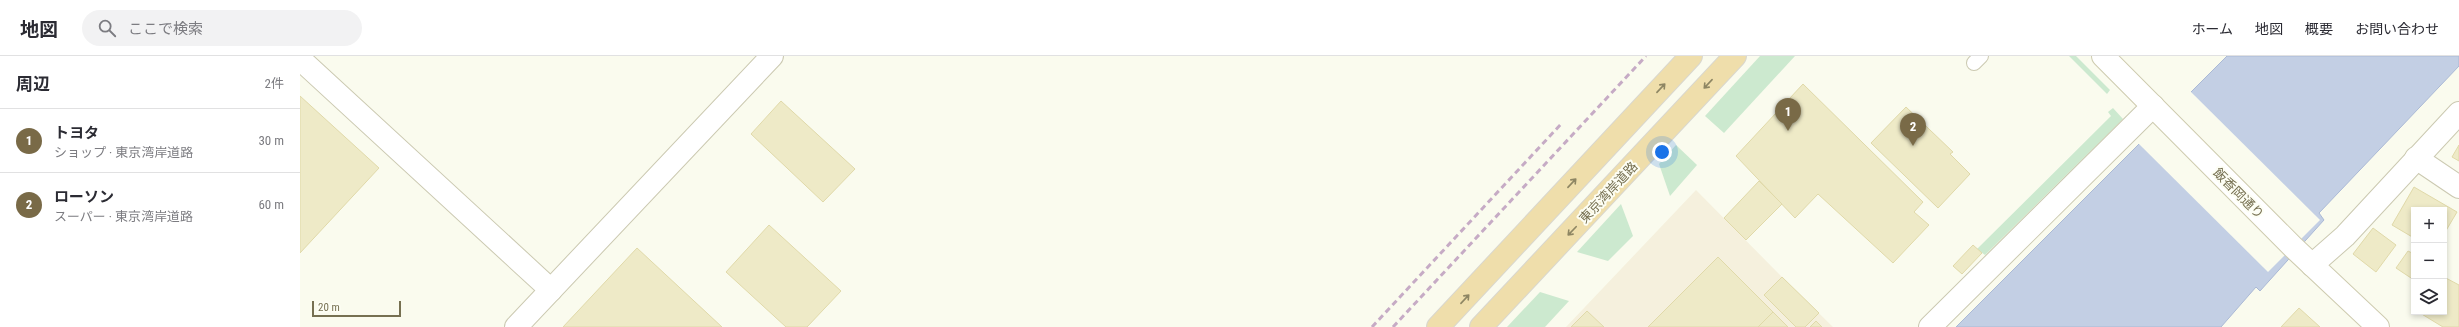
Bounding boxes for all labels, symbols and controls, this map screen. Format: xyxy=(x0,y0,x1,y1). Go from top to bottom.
search box xyxy=(82,10,362,46)
icon: search xyxy=(96,17,118,39)
text: 地図 xyxy=(20,18,58,41)
text: ここで検索 xyxy=(128,20,203,38)
text: ホーム xyxy=(2191,21,2233,37)
text: 地図 xyxy=(2255,21,2283,37)
text: 概要 xyxy=(2305,21,2333,37)
text: お問い合わせ xyxy=(2355,21,2439,37)
text: 周辺 xyxy=(16,74,50,94)
text: 2件 xyxy=(265,76,284,91)
one-way arrow xyxy=(1704,79,1713,89)
one-way arrow xyxy=(1656,83,1666,93)
pin: 1 xyxy=(1775,98,1801,131)
pin: 2 xyxy=(1900,113,1926,146)
text: トヨタ xyxy=(54,124,99,142)
text: 1 xyxy=(26,133,32,148)
text: 30 m xyxy=(258,133,284,148)
your location xyxy=(1652,142,1672,162)
text: ショップ · 東京湾岸道路 xyxy=(54,145,193,160)
street label: 東京湾岸道路 xyxy=(1576,159,1640,226)
street label: 飯香岡通り xyxy=(2210,165,2267,222)
one-way arrow xyxy=(1568,178,1577,188)
text: ローソン xyxy=(54,188,114,206)
text: 2 xyxy=(26,197,32,212)
text: 60 m xyxy=(258,197,284,212)
map controls xyxy=(2411,207,2447,315)
button: + xyxy=(2411,207,2447,243)
text: スーパー · 東京湾岸道路 xyxy=(54,209,193,224)
one-way arrow xyxy=(1567,226,1576,236)
button: − xyxy=(2411,243,2447,279)
button: layers xyxy=(2411,279,2447,315)
one-way arrow xyxy=(1460,293,1469,304)
scale bar xyxy=(312,299,401,318)
text: 20 m xyxy=(318,301,340,314)

